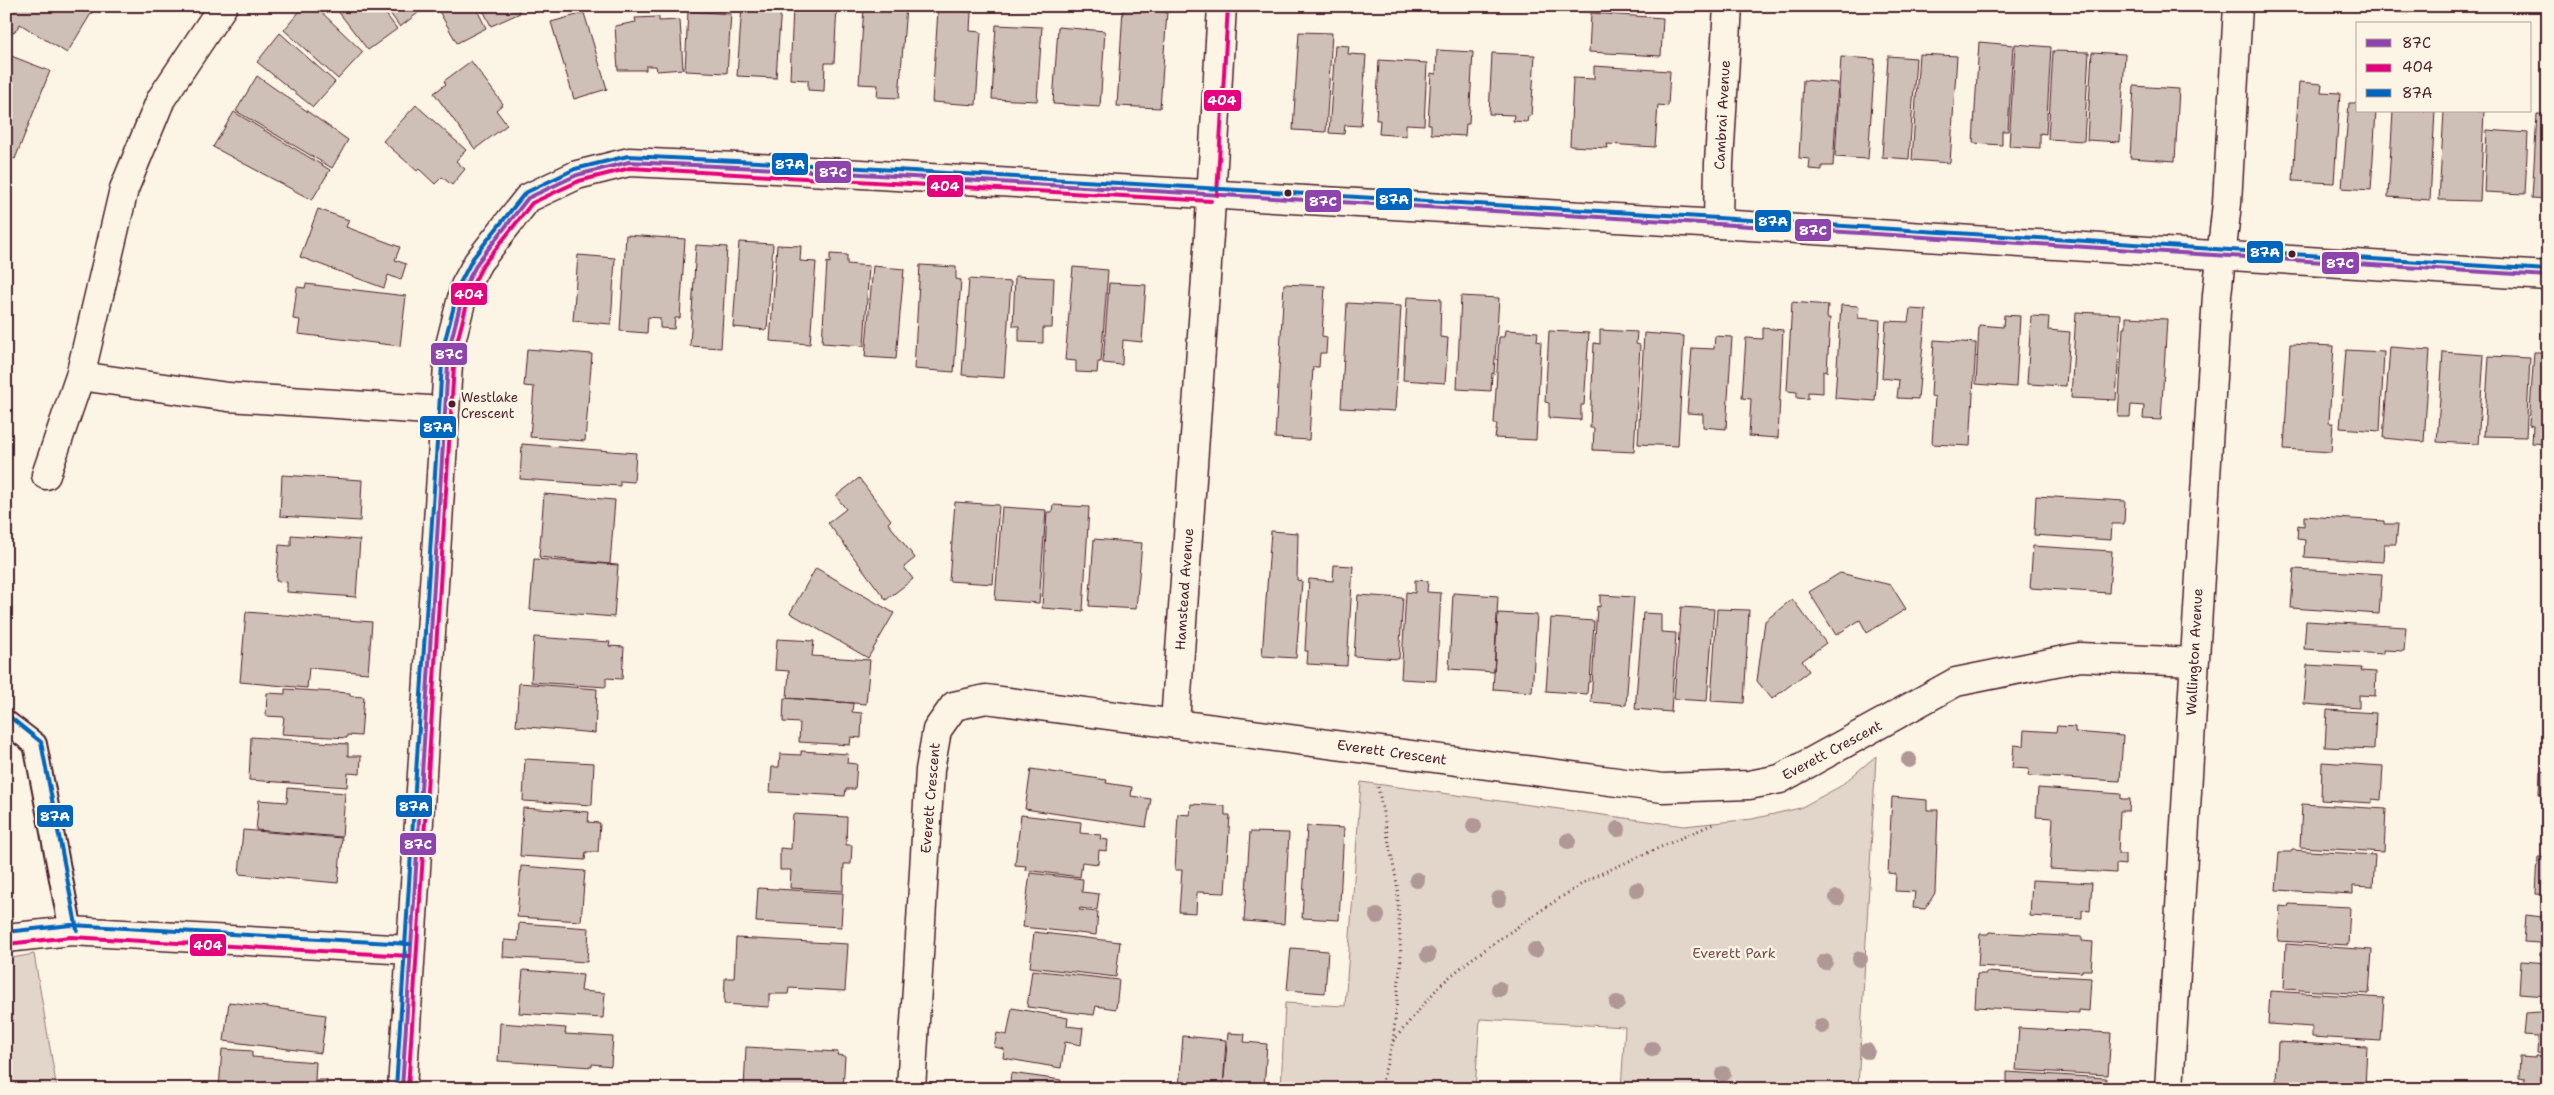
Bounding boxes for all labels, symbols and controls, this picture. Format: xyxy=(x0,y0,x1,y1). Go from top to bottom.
legend xyxy=(2356,22,2532,112)
text: 87C xyxy=(2402,33,2431,53)
text: 404 xyxy=(2402,57,2433,77)
street label: Cambrai Avenue xyxy=(1710,60,1734,170)
text: 87A xyxy=(2402,83,2432,103)
line badge: 404 xyxy=(1203,89,1242,112)
text: 404 xyxy=(1207,91,1237,109)
line badge: 87A xyxy=(771,152,809,176)
text: 87A xyxy=(775,155,805,173)
line badge: 87C xyxy=(814,160,852,184)
text: 87C xyxy=(819,163,847,181)
line badge: 404 xyxy=(926,174,964,198)
text: 404 xyxy=(930,177,960,195)
line badge: 87A xyxy=(1375,187,1413,211)
unlabelled marker xyxy=(1283,188,1293,198)
line badge: 87C xyxy=(1304,189,1342,213)
text: 87A xyxy=(1379,190,1409,208)
text: 87C xyxy=(1309,192,1337,210)
line badge: 87A xyxy=(1754,209,1792,233)
text: 87A xyxy=(1758,212,1788,230)
line badge: 87C xyxy=(1794,218,1832,242)
text: 87C xyxy=(1799,221,1827,239)
line badge: 87A xyxy=(2246,240,2284,264)
text: 87A xyxy=(2250,243,2280,261)
unlabelled marker xyxy=(2287,249,2297,259)
line badge: 87C xyxy=(2321,251,2360,275)
text: 87C xyxy=(2326,254,2354,272)
line badge: 404 xyxy=(450,282,488,306)
text: 404 xyxy=(454,285,484,303)
line badge: 87C xyxy=(430,342,468,366)
text: 87C xyxy=(435,345,463,363)
place label: Westlake Crescent xyxy=(461,389,518,422)
marker: Westlake Crescent xyxy=(447,399,457,409)
line badge: 87A xyxy=(419,415,457,439)
text: 87A xyxy=(423,418,453,436)
street label: Hamstead Avenue xyxy=(1171,527,1197,651)
street label: Wallington Avenue xyxy=(2182,588,2206,716)
street label: Everett Crescent xyxy=(1779,716,1885,784)
street label: Everett Crescent xyxy=(1336,735,1448,769)
street label: Everett Crescent xyxy=(916,742,944,854)
line badge: 87A xyxy=(395,794,433,818)
text: 87A xyxy=(399,797,429,815)
line badge: 87A xyxy=(36,804,74,828)
text: 87A xyxy=(40,807,70,825)
line badge: 87C xyxy=(399,832,437,856)
text: 87C xyxy=(404,835,432,853)
line badge: 404 xyxy=(189,933,227,957)
text: 404 xyxy=(193,936,223,954)
park label: Everett Park xyxy=(1692,944,1776,962)

